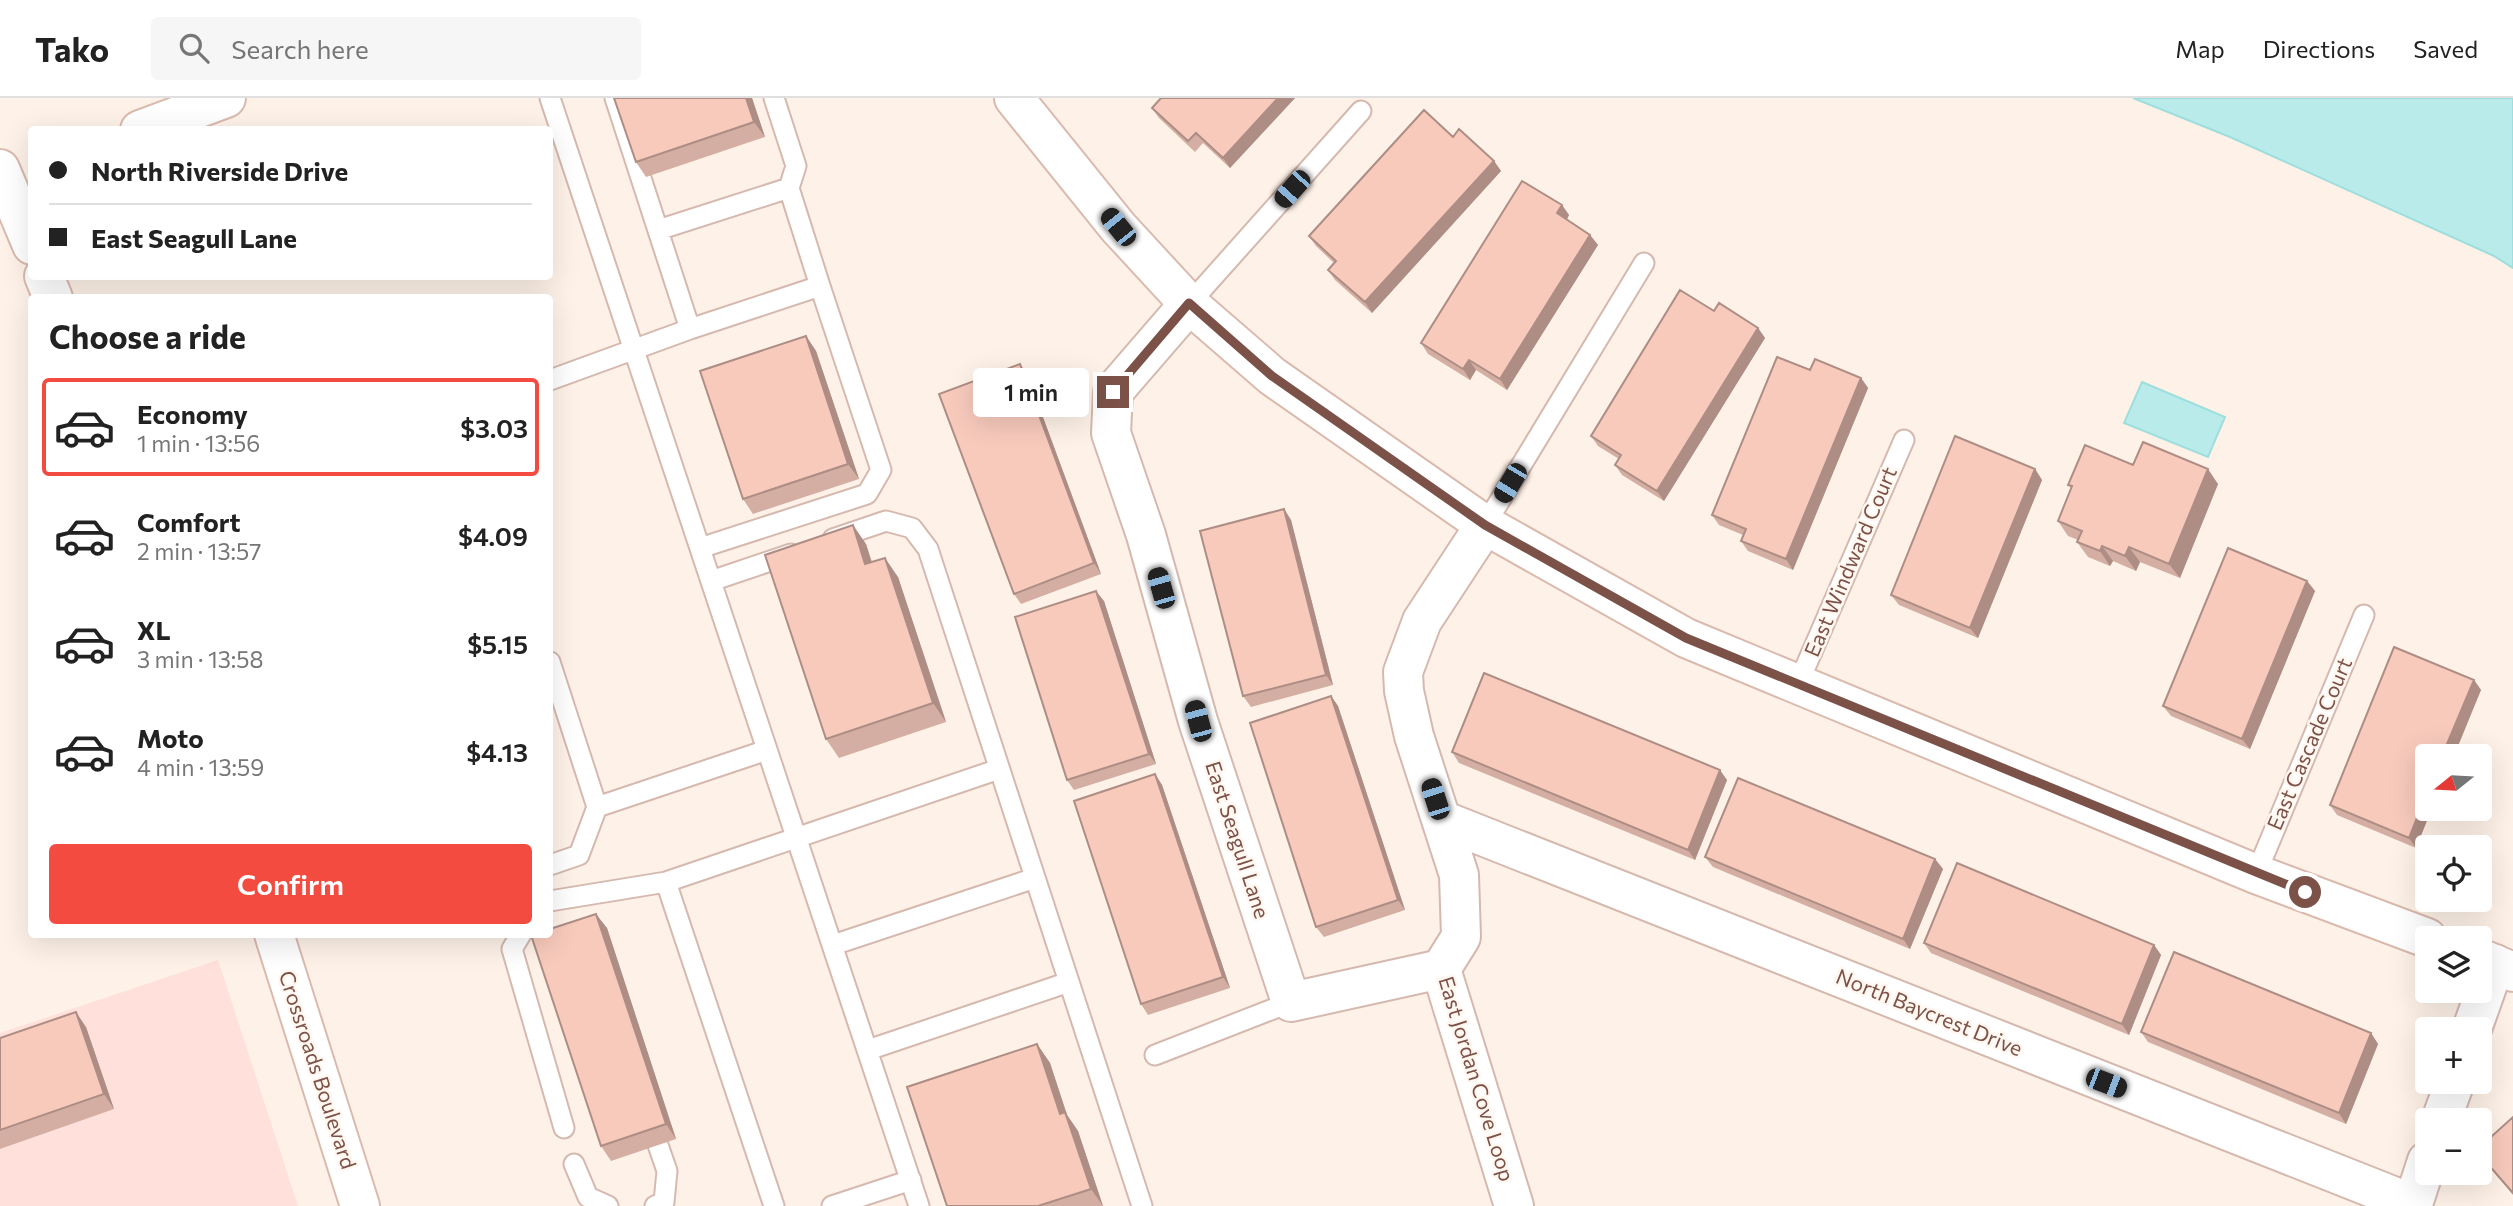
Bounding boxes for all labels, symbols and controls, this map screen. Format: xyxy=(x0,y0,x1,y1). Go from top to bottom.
search box xyxy=(151,17,641,80)
text: Tako xyxy=(35,28,109,69)
icon: search xyxy=(175,29,213,67)
text: Search here xyxy=(231,33,369,64)
text: Map xyxy=(2175,34,2225,63)
text: Directions xyxy=(2263,34,2375,63)
text: Saved xyxy=(2413,34,2478,63)
text: North Riverside Drive xyxy=(91,155,348,186)
car xyxy=(1271,166,1314,212)
car xyxy=(1097,204,1140,250)
text: East Seagull Lane xyxy=(91,222,297,253)
text: Choose a ride xyxy=(49,316,246,356)
callout: 1 min xyxy=(973,368,1088,416)
route end xyxy=(1097,376,1129,408)
text: 1 min xyxy=(1004,378,1058,406)
icon: car xyxy=(53,396,116,459)
text: Economy xyxy=(137,398,248,429)
text: $3.03 xyxy=(460,412,528,443)
text: 1 min · 13:56 xyxy=(137,429,260,457)
car xyxy=(1491,460,1530,506)
street label: East Windward Court xyxy=(1798,463,1901,660)
icon: car xyxy=(53,504,116,567)
text: Comfort xyxy=(137,506,240,537)
text: $4.09 xyxy=(458,520,528,551)
text: 2 min · 13:57 xyxy=(137,537,261,565)
car xyxy=(1146,565,1177,611)
icon: car xyxy=(53,612,116,675)
text: XL xyxy=(137,614,171,645)
text: $5.15 xyxy=(467,628,528,659)
text: 3 min · 13:58 xyxy=(137,645,263,673)
street label: East Cascade Court xyxy=(2261,653,2356,833)
car xyxy=(1183,698,1214,744)
icon: car xyxy=(53,720,116,783)
text: Moto xyxy=(137,722,204,753)
text: $4.13 xyxy=(466,736,528,767)
north arrow xyxy=(2415,744,2492,821)
map controls xyxy=(2415,744,2492,1185)
text: 4 min · 13:59 xyxy=(137,753,264,781)
street label: East Seagull Lane xyxy=(1201,758,1276,921)
car xyxy=(1419,776,1452,822)
button: locate xyxy=(2415,835,2492,912)
button: Confirm xyxy=(49,844,532,924)
route start xyxy=(2289,876,2321,908)
button: layers xyxy=(2415,926,2492,1003)
street label: North Baycrest Drive xyxy=(1833,963,2026,1060)
street label: Crossroads Boulevard xyxy=(275,967,362,1172)
street label: East Jordan Cove Loop xyxy=(1434,973,1521,1184)
button: + xyxy=(2415,1017,2492,1094)
car xyxy=(2083,1066,2130,1100)
button: − xyxy=(2415,1108,2492,1185)

